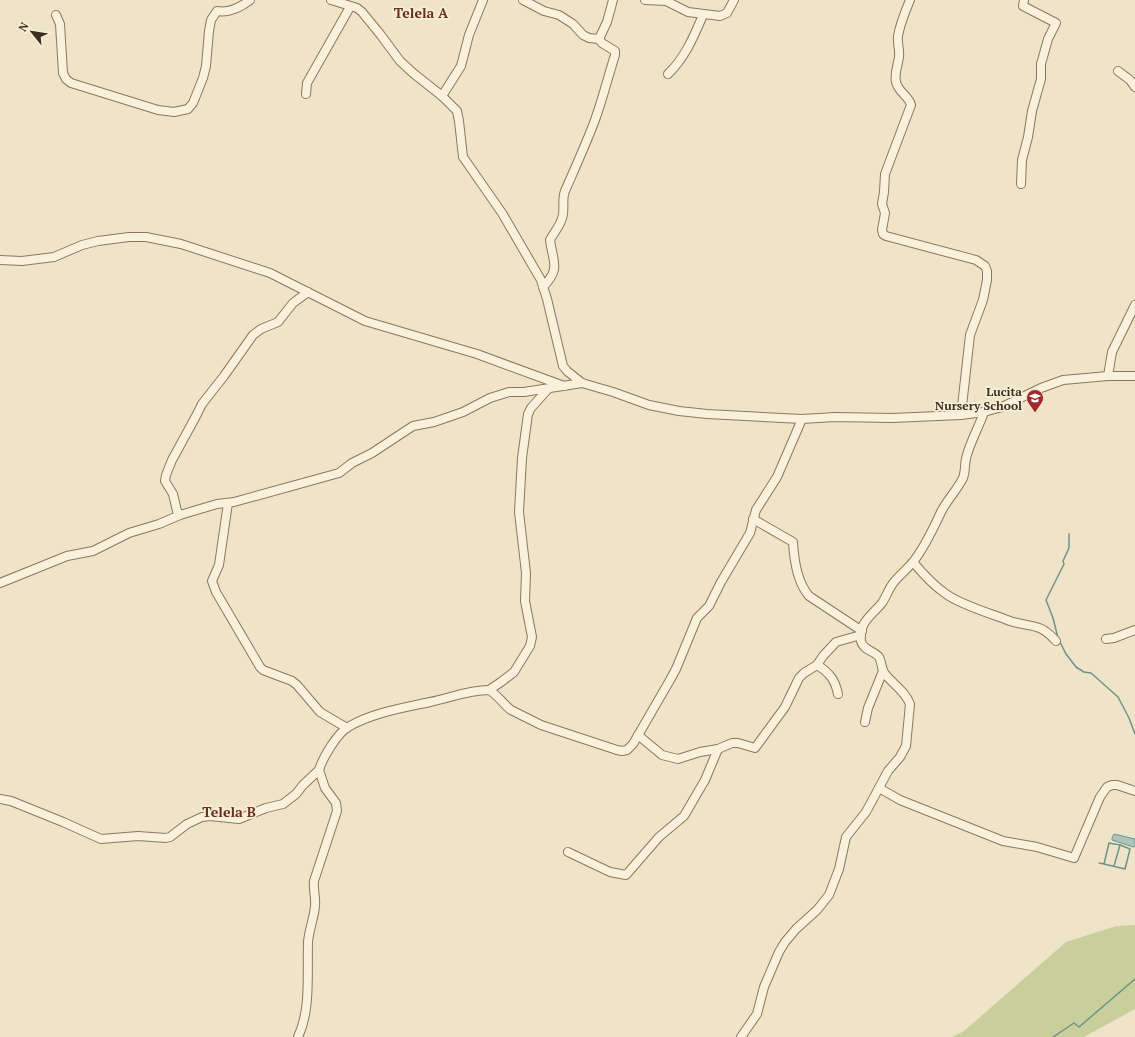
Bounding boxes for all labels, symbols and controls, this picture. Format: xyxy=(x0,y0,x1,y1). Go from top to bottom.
district label: Telela A xyxy=(394,3,449,22)
north arrow xyxy=(12,12,52,52)
text: N xyxy=(15,19,32,34)
place label: Lucita Nursery School xyxy=(935,384,1022,413)
school or university icon: Lucita Nursery School xyxy=(1025,388,1045,413)
district label: Telela B xyxy=(202,802,256,821)

